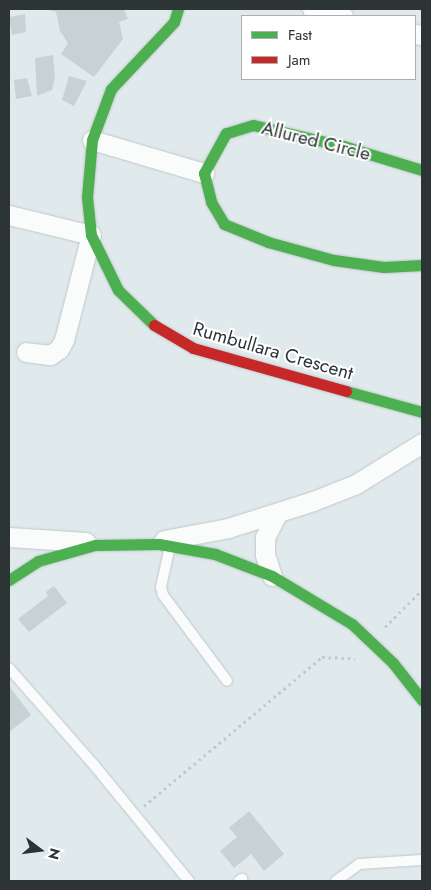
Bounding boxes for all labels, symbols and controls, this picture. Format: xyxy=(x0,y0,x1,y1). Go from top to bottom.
legend xyxy=(241,15,416,80)
text: Fast xyxy=(288,24,312,46)
text: Jam xyxy=(288,49,311,71)
street label: Allured Circle xyxy=(259,116,373,166)
street label: Rumbullara Crescent xyxy=(190,317,356,385)
north arrow xyxy=(15,825,65,875)
text: N xyxy=(43,846,66,862)

